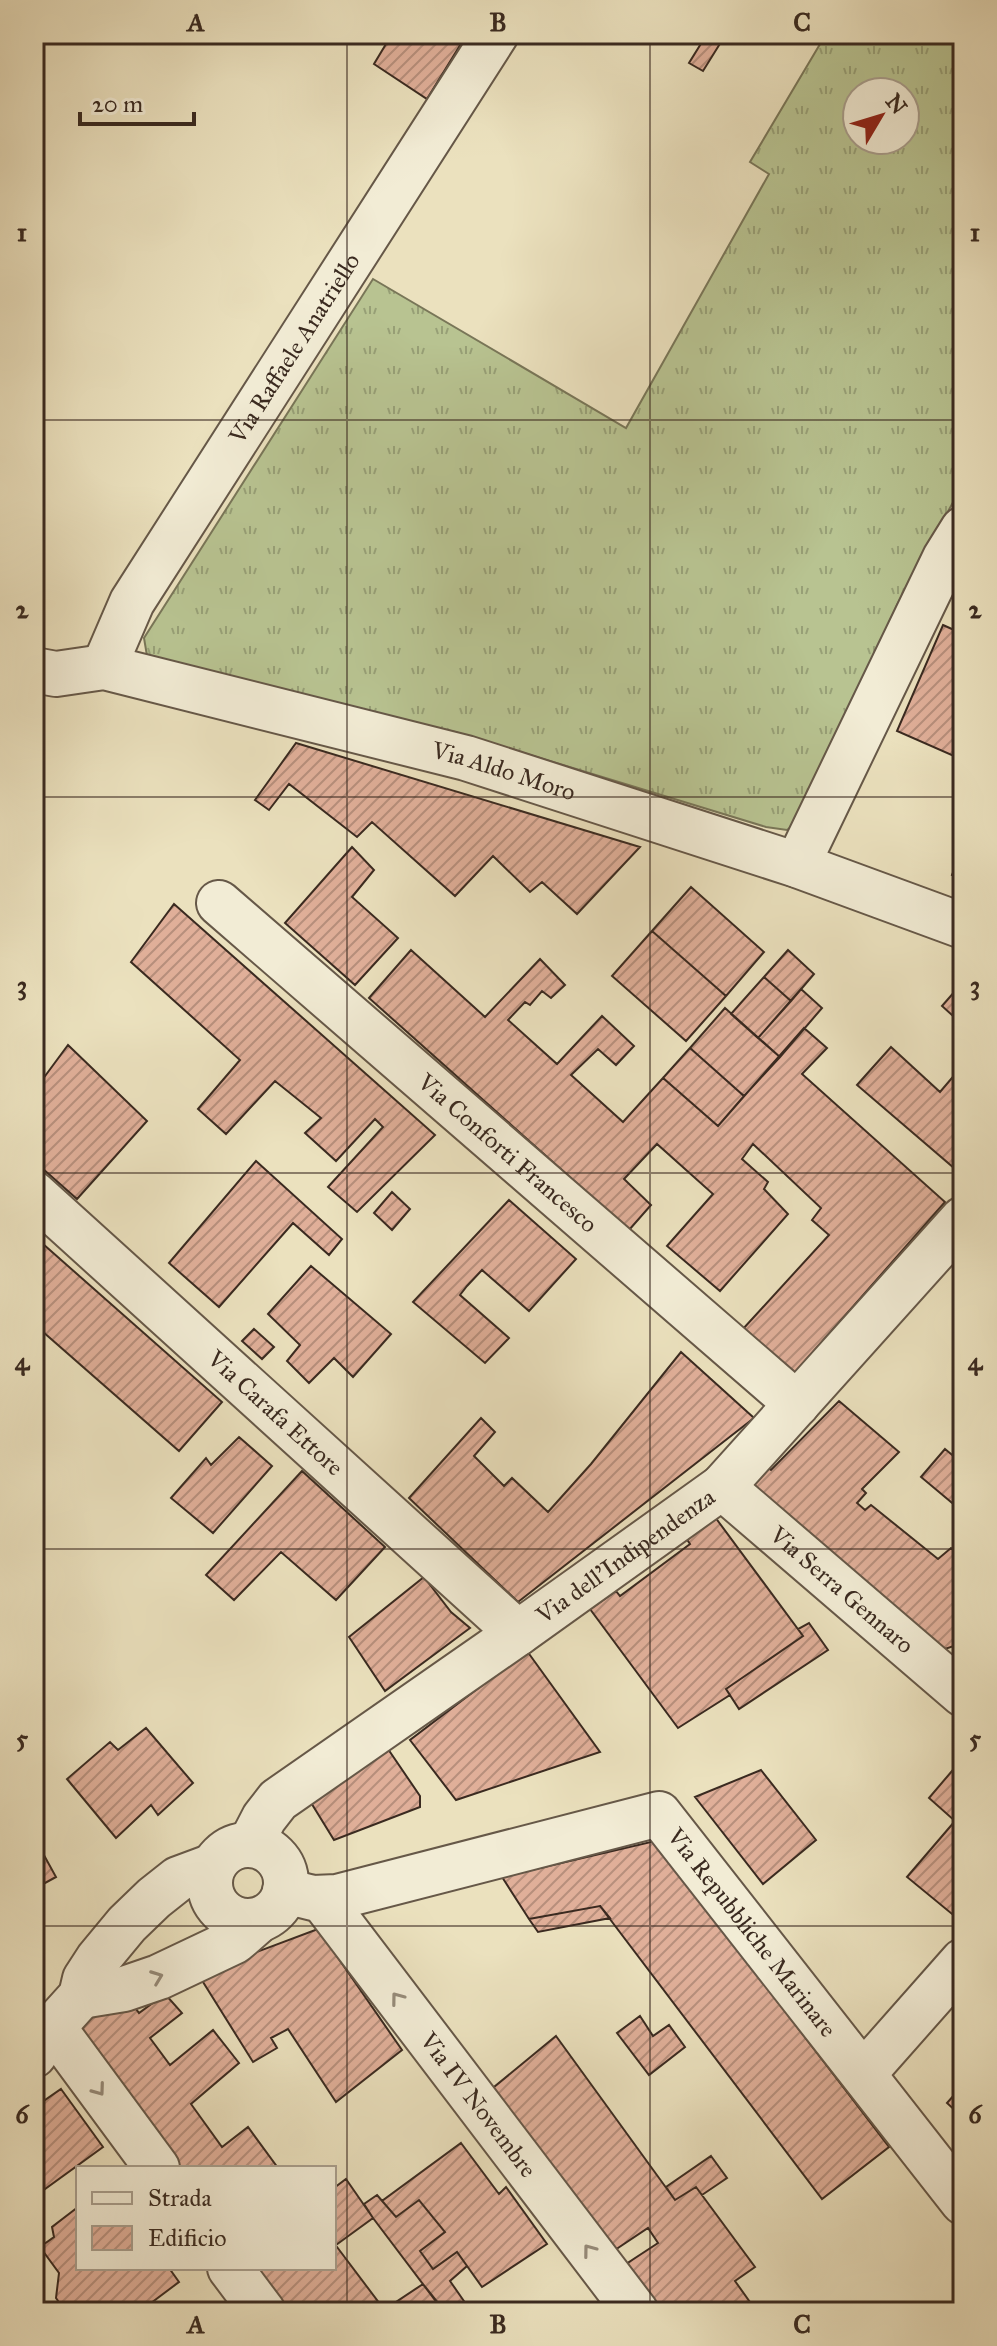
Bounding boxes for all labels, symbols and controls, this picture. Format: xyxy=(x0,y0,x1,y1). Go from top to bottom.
text: A xyxy=(185,6,205,38)
text: B xyxy=(489,6,507,38)
text: C xyxy=(793,6,811,38)
scale bar xyxy=(80,76,194,126)
north arrow xyxy=(841,76,921,156)
text: N xyxy=(880,88,913,120)
text: 20 m xyxy=(92,89,143,119)
text: 1 xyxy=(17,216,27,248)
text: 1 xyxy=(970,216,980,248)
street label: Via Raffaele Anatriello xyxy=(222,248,367,450)
text: 2 xyxy=(16,593,30,625)
text: 2 xyxy=(969,593,983,625)
street label: Via Aldo Moro xyxy=(428,735,579,807)
text: 3 xyxy=(17,969,27,1001)
text: 3 xyxy=(970,969,980,1001)
street label: Via Conforti Francesco xyxy=(411,1066,604,1239)
street label: Via Carafa Ettore xyxy=(201,1343,350,1482)
text: 4 xyxy=(15,1345,31,1377)
text: 4 xyxy=(968,1345,984,1377)
street label: Via dell'Indipendenza xyxy=(530,1481,722,1631)
street label: Via Serra Gennaro xyxy=(763,1519,920,1660)
text: 5 xyxy=(16,1722,29,1754)
text: 5 xyxy=(969,1722,982,1754)
street label: Via Repubbliche Marinare xyxy=(660,1821,843,2043)
one-way arrow xyxy=(149,1971,163,1987)
one-way arrow xyxy=(393,1993,407,2007)
street label: Via IV Novembre xyxy=(413,2026,543,2183)
one-way arrow xyxy=(90,2081,104,2096)
text: 6 xyxy=(15,2098,30,2130)
text: 6 xyxy=(968,2098,983,2130)
legend xyxy=(76,2166,336,2270)
text: Strada xyxy=(148,2183,212,2213)
text: Edificio xyxy=(148,2223,227,2253)
one-way arrow xyxy=(584,2244,598,2259)
text: A xyxy=(185,2308,205,2340)
text: B xyxy=(489,2308,507,2340)
text: C xyxy=(793,2308,811,2340)

